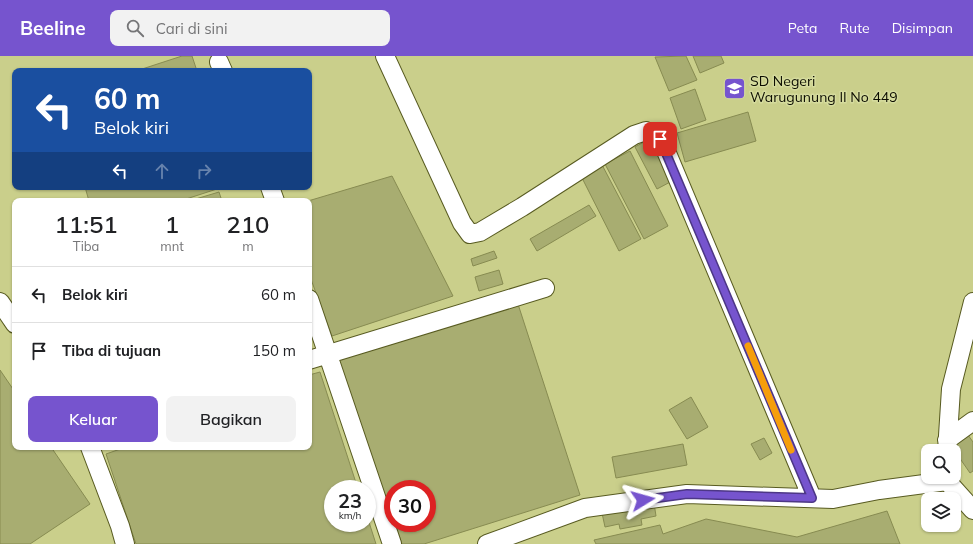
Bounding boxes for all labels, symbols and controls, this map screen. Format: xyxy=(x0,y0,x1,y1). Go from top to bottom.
search box xyxy=(110,10,390,46)
text: Beeline xyxy=(20,16,86,40)
icon: search xyxy=(124,17,146,39)
text: Cari di sini xyxy=(156,19,228,38)
text: Peta xyxy=(788,19,817,37)
text: Rute xyxy=(839,19,870,37)
text: Disimpan xyxy=(892,19,953,37)
place label: SD Negeri Warugunung II No 449 xyxy=(750,72,898,106)
school or university icon: SD Negeri Warugunung II No 449 xyxy=(722,76,748,102)
text: 60 m xyxy=(94,81,160,116)
icon: left xyxy=(28,84,80,136)
text: Belok kiri xyxy=(94,116,169,139)
pin xyxy=(643,122,677,156)
icon: arrive xyxy=(649,128,671,150)
icon: left xyxy=(109,160,131,182)
icon: ahead xyxy=(151,160,173,182)
icon: right xyxy=(193,160,215,182)
text: 11:51 xyxy=(54,209,118,239)
text: 1 xyxy=(165,209,179,239)
text: 210 xyxy=(226,209,270,239)
text: Tiba xyxy=(73,238,99,254)
text: mnt xyxy=(160,238,184,254)
text: m xyxy=(242,238,254,254)
icon: left xyxy=(28,284,50,306)
text: Belok kiri xyxy=(62,285,128,304)
text: 60 m xyxy=(261,285,296,304)
icon: arrive xyxy=(28,340,50,362)
text: Tiba di tujuan xyxy=(62,341,161,360)
text: 150 m xyxy=(252,341,296,360)
button: Keluar xyxy=(28,396,158,442)
button: Bagikan xyxy=(166,396,296,442)
map controls xyxy=(921,444,961,532)
button: search xyxy=(921,444,961,484)
position arrow xyxy=(622,479,664,521)
speed limit sign: 30 xyxy=(384,480,436,532)
text: 23 xyxy=(338,488,362,513)
button: layers xyxy=(921,492,961,532)
text: km/h xyxy=(339,509,361,522)

